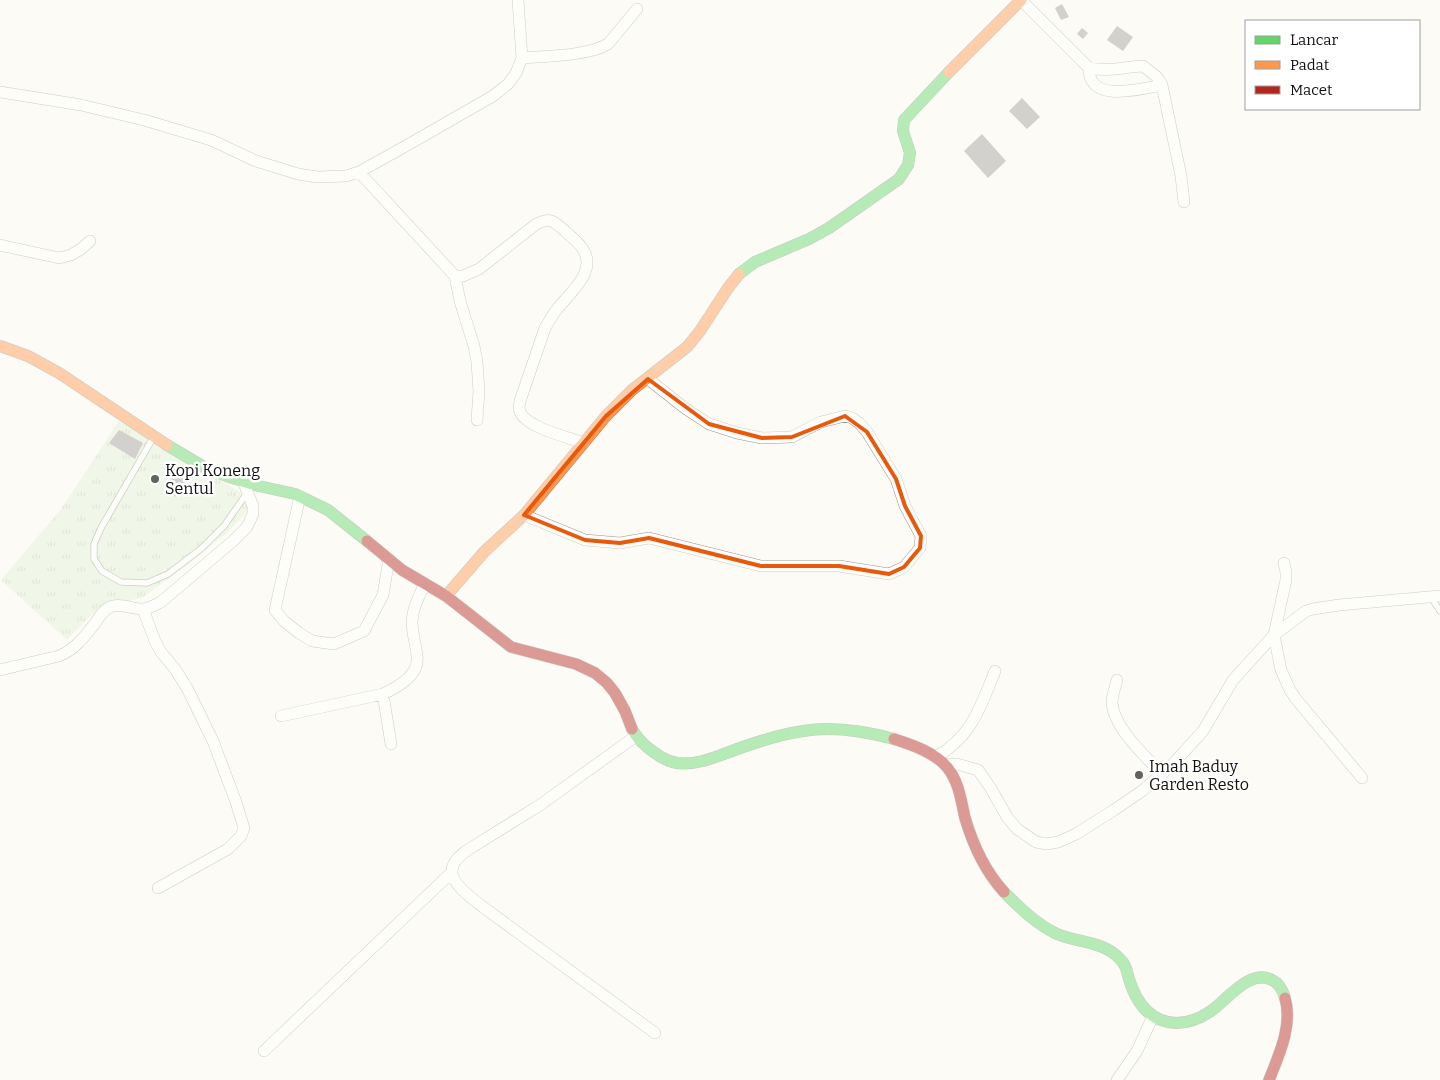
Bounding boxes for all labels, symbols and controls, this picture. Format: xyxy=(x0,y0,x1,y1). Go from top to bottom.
legend xyxy=(1245,20,1420,110)
text: Lancar xyxy=(1290,31,1338,49)
text: Padat xyxy=(1290,56,1330,74)
text: Macet xyxy=(1290,81,1333,99)
place label: Kopi Koneng Sentul xyxy=(165,461,260,498)
marker: Kopi Koneng Sentul xyxy=(149,473,161,485)
place label: Imah Baduy Garden Resto xyxy=(1149,757,1249,794)
marker: Imah Baduy Garden Resto xyxy=(1133,769,1145,781)

